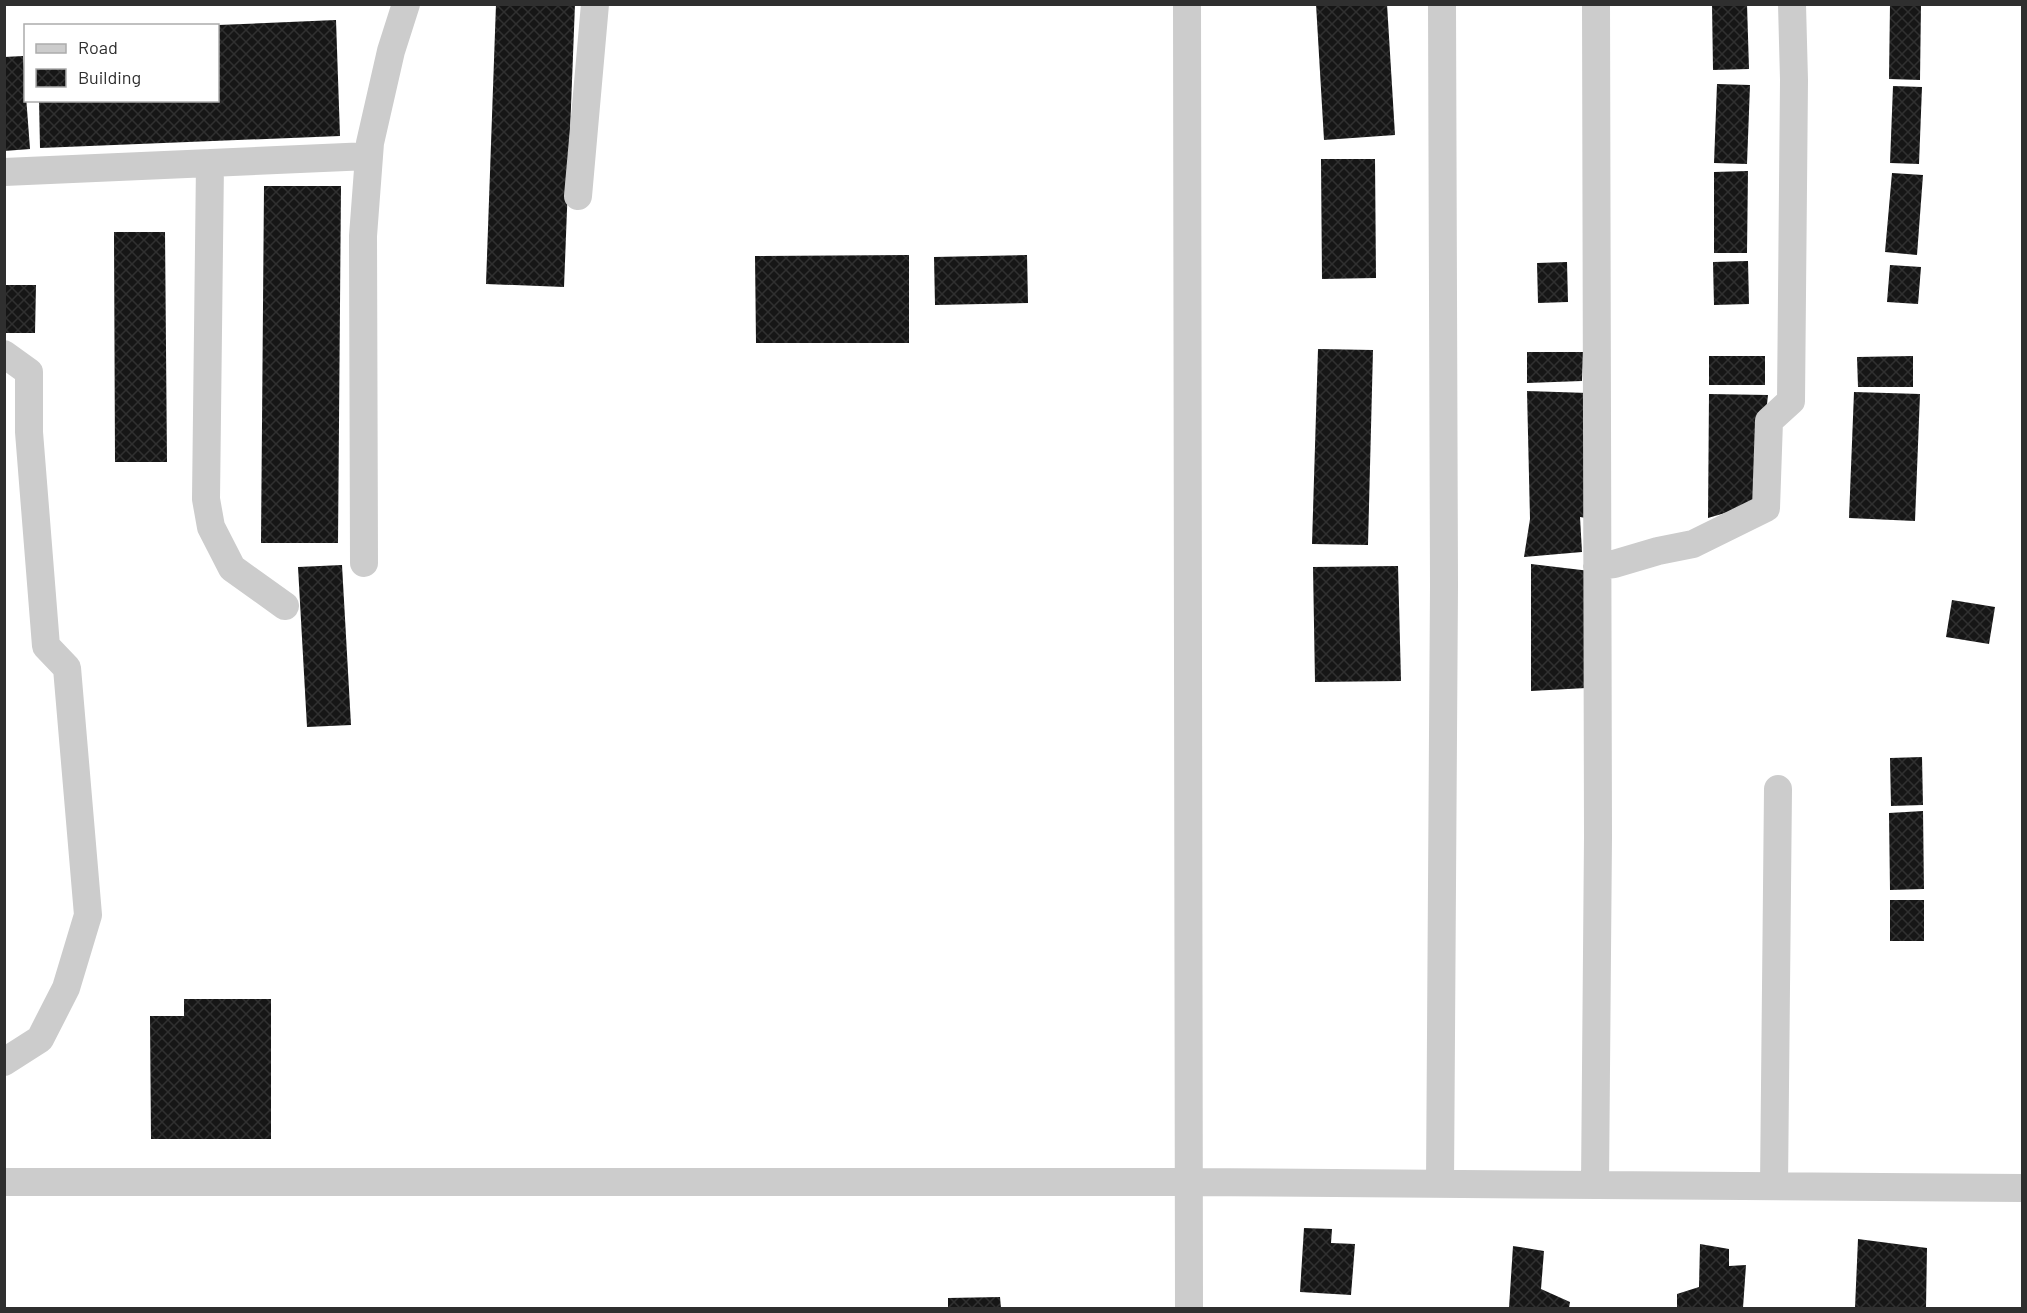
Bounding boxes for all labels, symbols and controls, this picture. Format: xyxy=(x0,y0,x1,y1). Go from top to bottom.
legend xyxy=(24,24,219,102)
text: Road xyxy=(78,36,118,58)
text: Building xyxy=(78,66,141,88)

